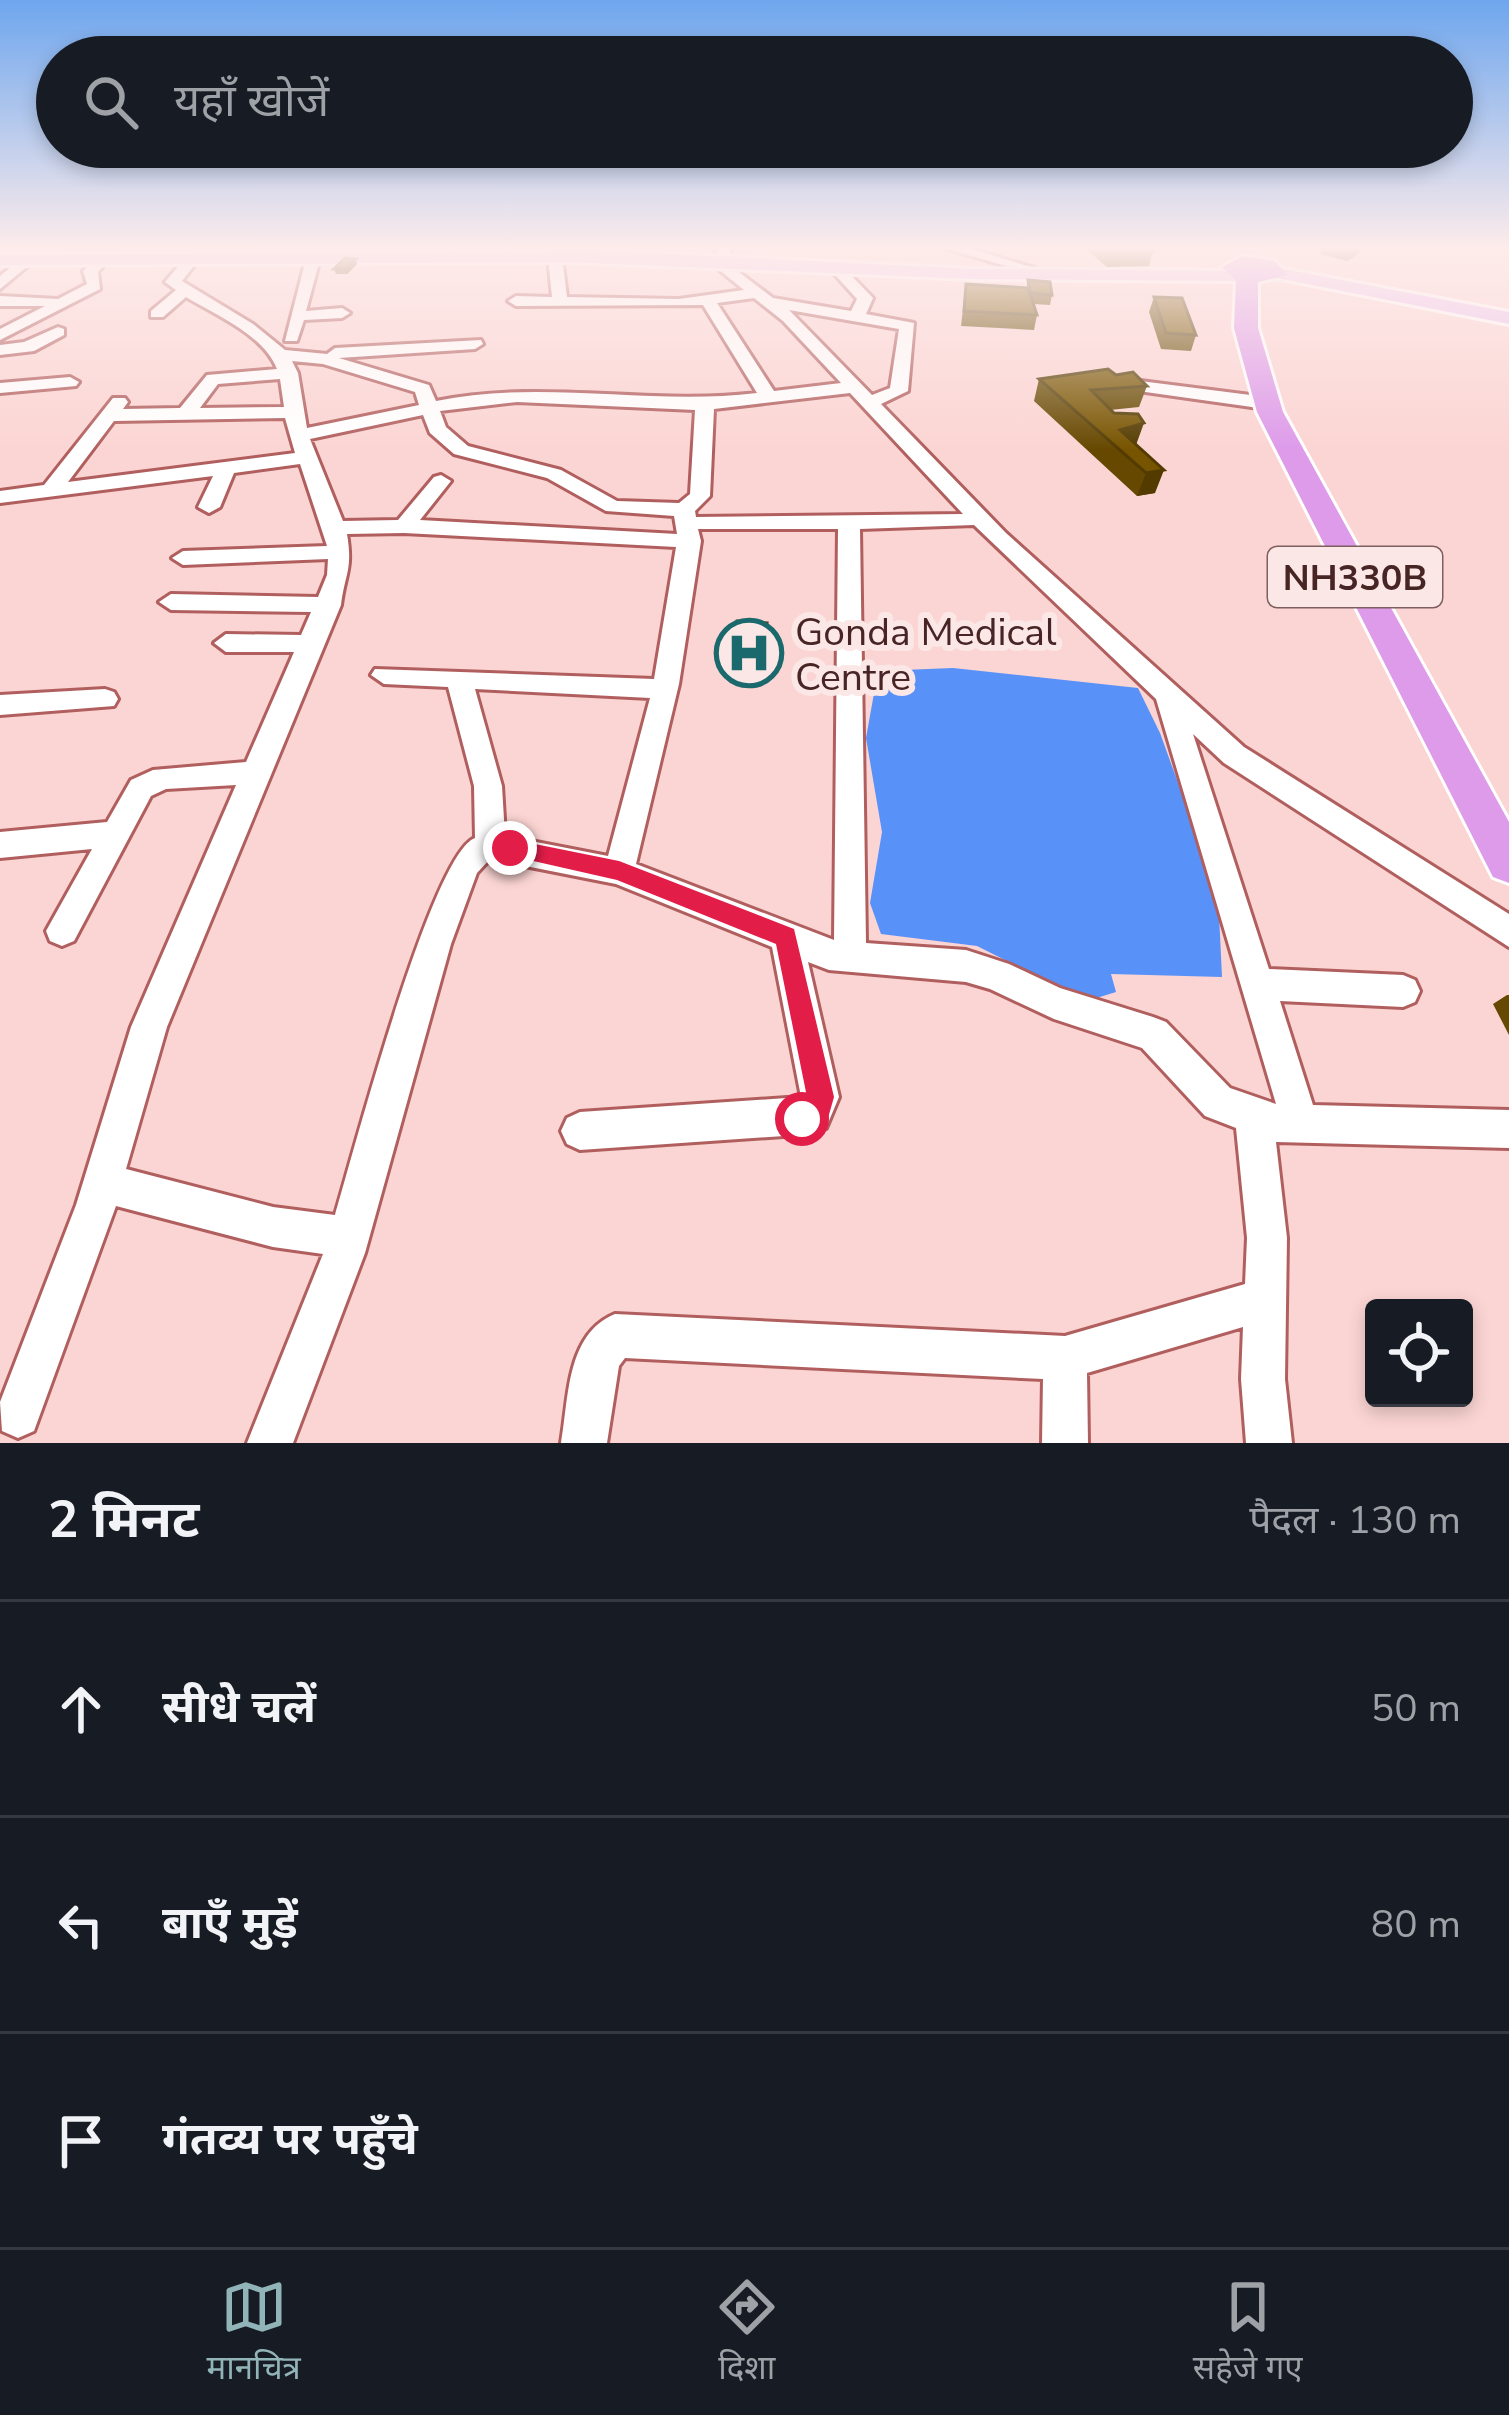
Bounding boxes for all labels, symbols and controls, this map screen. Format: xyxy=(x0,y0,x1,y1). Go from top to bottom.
search box xyxy=(36,36,1473,168)
icon: search xyxy=(78,69,144,135)
text: यहाँ खोजें xyxy=(174,71,329,132)
road number: NH330B xyxy=(1268,547,1442,607)
place label: Gonda Medical Centre xyxy=(795,606,1057,704)
hospital icon: Gonda Medical Centre xyxy=(714,618,784,688)
route end xyxy=(483,821,537,875)
route start xyxy=(775,1092,829,1146)
map controls xyxy=(1365,1299,1473,1407)
button: locate xyxy=(1365,1299,1473,1407)
text: 2 मिनट xyxy=(48,1485,199,1555)
text: पैदल · 130 m xyxy=(1249,1494,1461,1547)
icon: ahead xyxy=(48,1676,114,1742)
text: सीधे चलें xyxy=(162,1677,316,1738)
text: 50 m xyxy=(1371,1682,1461,1735)
icon: left xyxy=(48,1892,114,1958)
text: बाएँ मुड़ें xyxy=(162,1893,298,1954)
text: 80 m xyxy=(1371,1898,1461,1951)
icon: arrive xyxy=(48,2108,114,2174)
text: गंतव्य पर पहुँचे xyxy=(162,2109,418,2170)
tab: मानचित्र xyxy=(207,2274,301,2392)
tab: दिशा xyxy=(714,2274,780,2392)
tab: सहेजे गए xyxy=(1193,2274,1302,2392)

